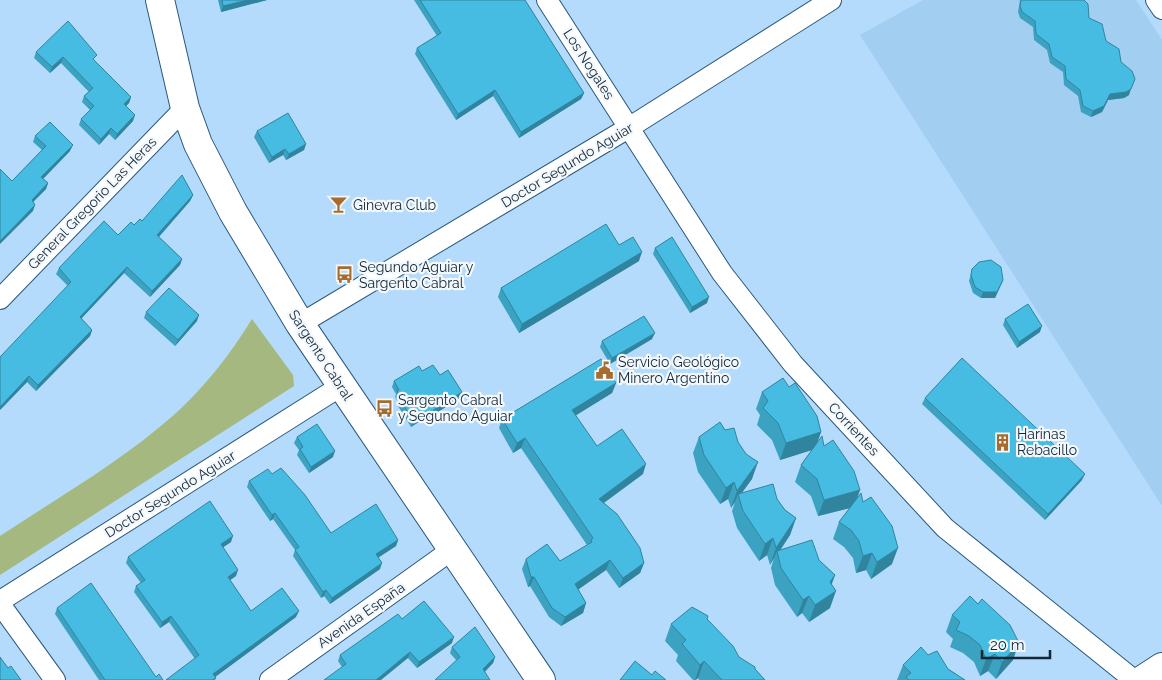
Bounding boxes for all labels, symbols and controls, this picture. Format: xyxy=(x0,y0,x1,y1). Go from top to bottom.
street label: Los Nogales xyxy=(560,26,618,102)
street label: Doctor Segundo Aguiar xyxy=(498,119,636,211)
street label: General Gregorio Las Heras xyxy=(25,133,160,272)
bar icon: Ginevra Club xyxy=(329,195,349,215)
place label: Ginevra Club xyxy=(353,197,437,213)
place label: Segundo Aguiar y Sargento Cabral xyxy=(359,259,474,291)
bus stop icon: Segundo Aguiar y Sargento Cabral xyxy=(335,265,355,285)
street label: Sargento Cabral xyxy=(286,307,356,403)
place label: Servicio Geológico Minero Argentino xyxy=(618,354,739,386)
public building icon: Servicio Geológico Minero Argentino xyxy=(594,360,614,380)
place label: Sargento Cabral y Segundo Aguiar xyxy=(398,392,513,424)
bus stop icon: Sargento Cabral y Segundo Aguiar xyxy=(374,398,394,418)
street label: Corrientes xyxy=(825,399,883,459)
place label: Harinas Rebacillo xyxy=(1017,426,1077,458)
building icon: Harinas Rebacillo xyxy=(993,432,1013,452)
street label: Doctor Segundo Aguiar xyxy=(102,447,238,541)
street label: Avenida España xyxy=(314,579,408,651)
scale bar xyxy=(982,628,1050,660)
text: 20 m xyxy=(990,636,1025,654)

